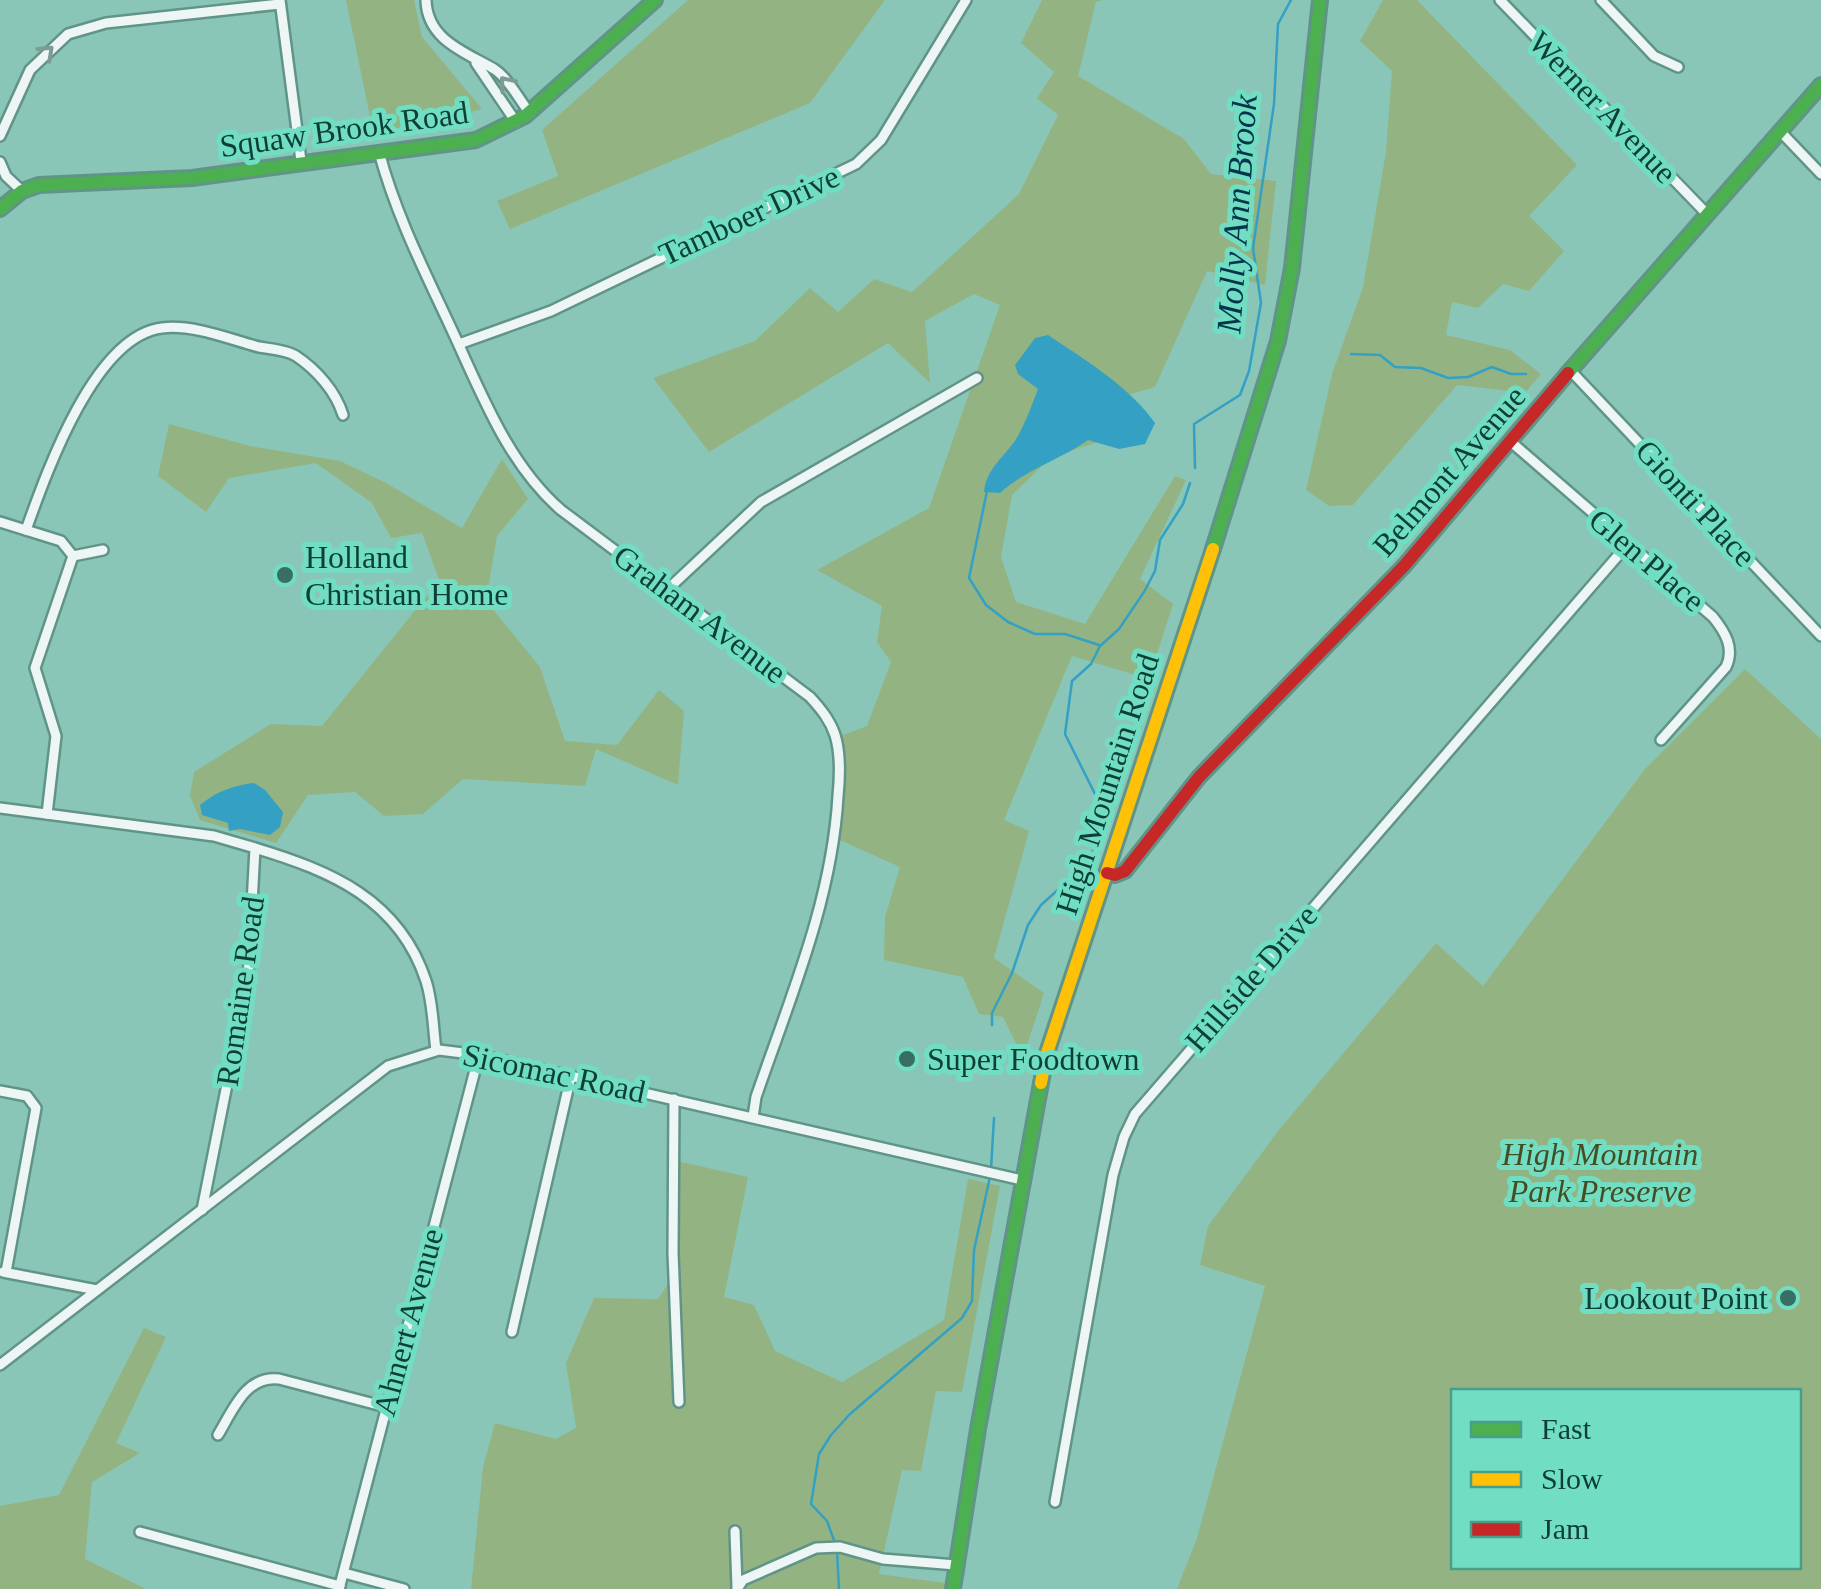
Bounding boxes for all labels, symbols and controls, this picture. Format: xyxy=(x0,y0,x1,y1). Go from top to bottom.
street label: Werner Avenue xyxy=(1522,24,1684,190)
one-way arrow xyxy=(35,46,53,64)
one-way arrow xyxy=(500,77,518,95)
water label: Molly Ann Brook xyxy=(1209,92,1265,336)
street label: Squaw Brook Road xyxy=(217,94,471,164)
street label: Tamboer Drive xyxy=(653,158,845,272)
street label: Belmont Avenue xyxy=(1365,379,1533,563)
street label: Gionti Place xyxy=(1629,433,1763,573)
street label: Glen Place xyxy=(1582,501,1712,619)
street label: Graham Avenue xyxy=(607,538,793,690)
place label: Holland Christian Home xyxy=(305,539,509,612)
marker: Holland Christian Home xyxy=(274,564,296,586)
street label: High Mountain Road xyxy=(1048,649,1166,919)
street label: Romaine Road xyxy=(209,894,271,1088)
street label: Hillside Drive xyxy=(1178,897,1324,1059)
street label: Sicomac Road xyxy=(459,1036,649,1110)
place label: Super Foodtown xyxy=(927,1041,1139,1077)
marker: Super Foodtown xyxy=(896,1048,918,1070)
park label: High Mountain Park Preserve xyxy=(1501,1136,1698,1209)
street label: Ahnert Avenue xyxy=(366,1224,450,1420)
place label: Lookout Point xyxy=(1584,1280,1768,1316)
marker: Lookout Point xyxy=(1777,1287,1799,1309)
legend xyxy=(1451,1389,1801,1569)
text: Fast xyxy=(1541,1412,1592,1445)
text: Slow xyxy=(1541,1462,1603,1495)
text: Jam xyxy=(1541,1512,1589,1545)

